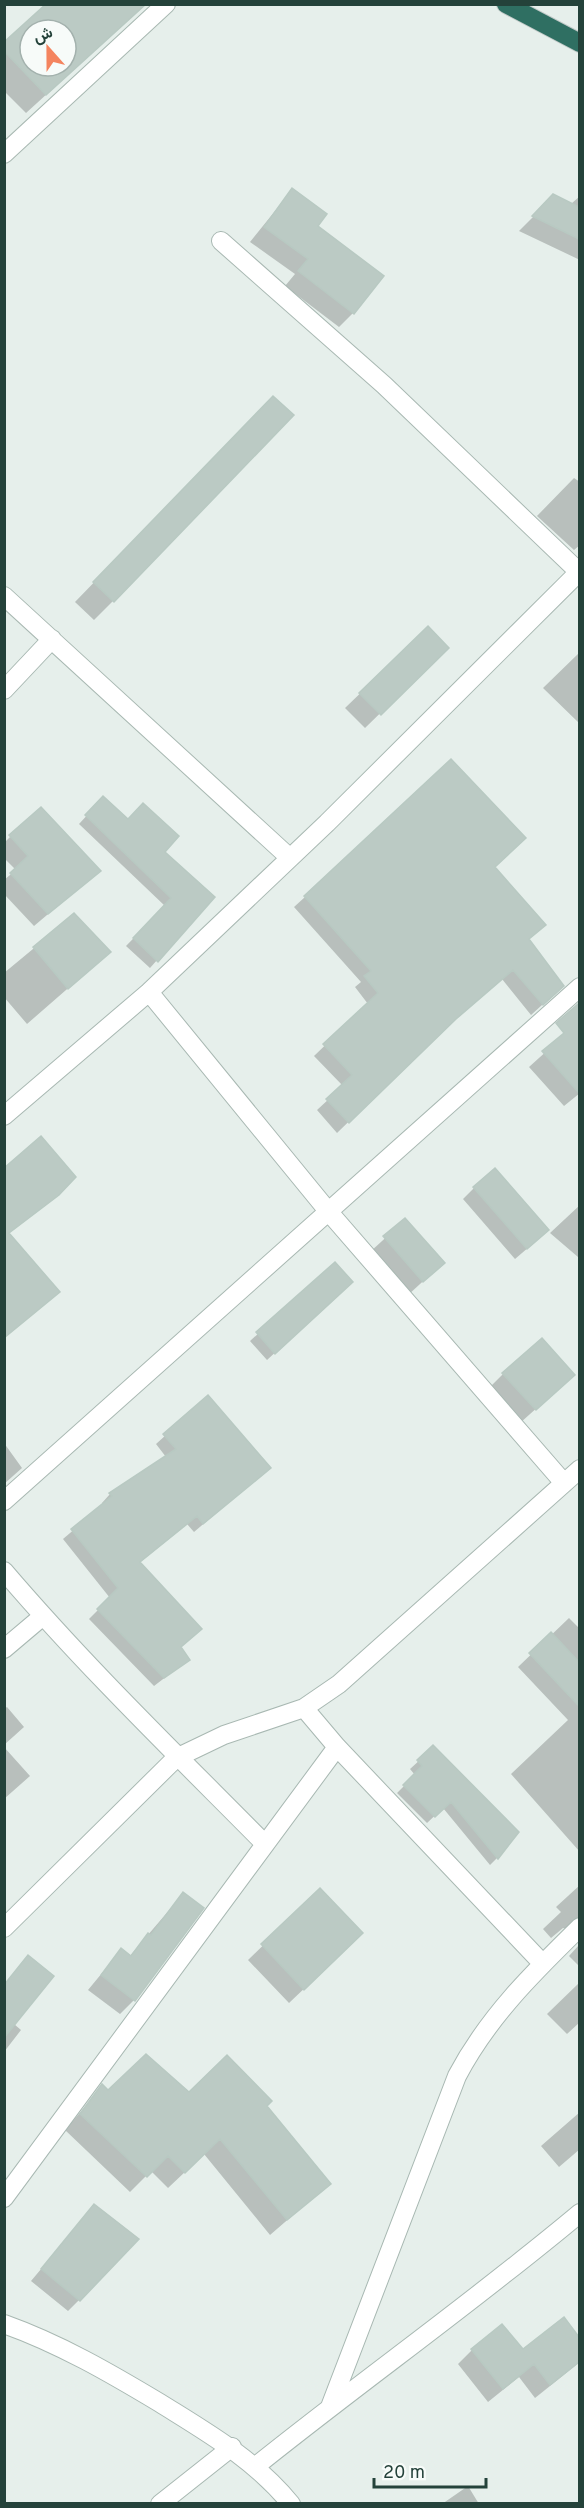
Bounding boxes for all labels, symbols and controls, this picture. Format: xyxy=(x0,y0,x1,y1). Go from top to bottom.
north arrow xyxy=(18,18,78,78)
text: ش xyxy=(31,23,56,49)
scale bar xyxy=(374,2451,486,2489)
text: 20 m xyxy=(383,2462,425,2485)

